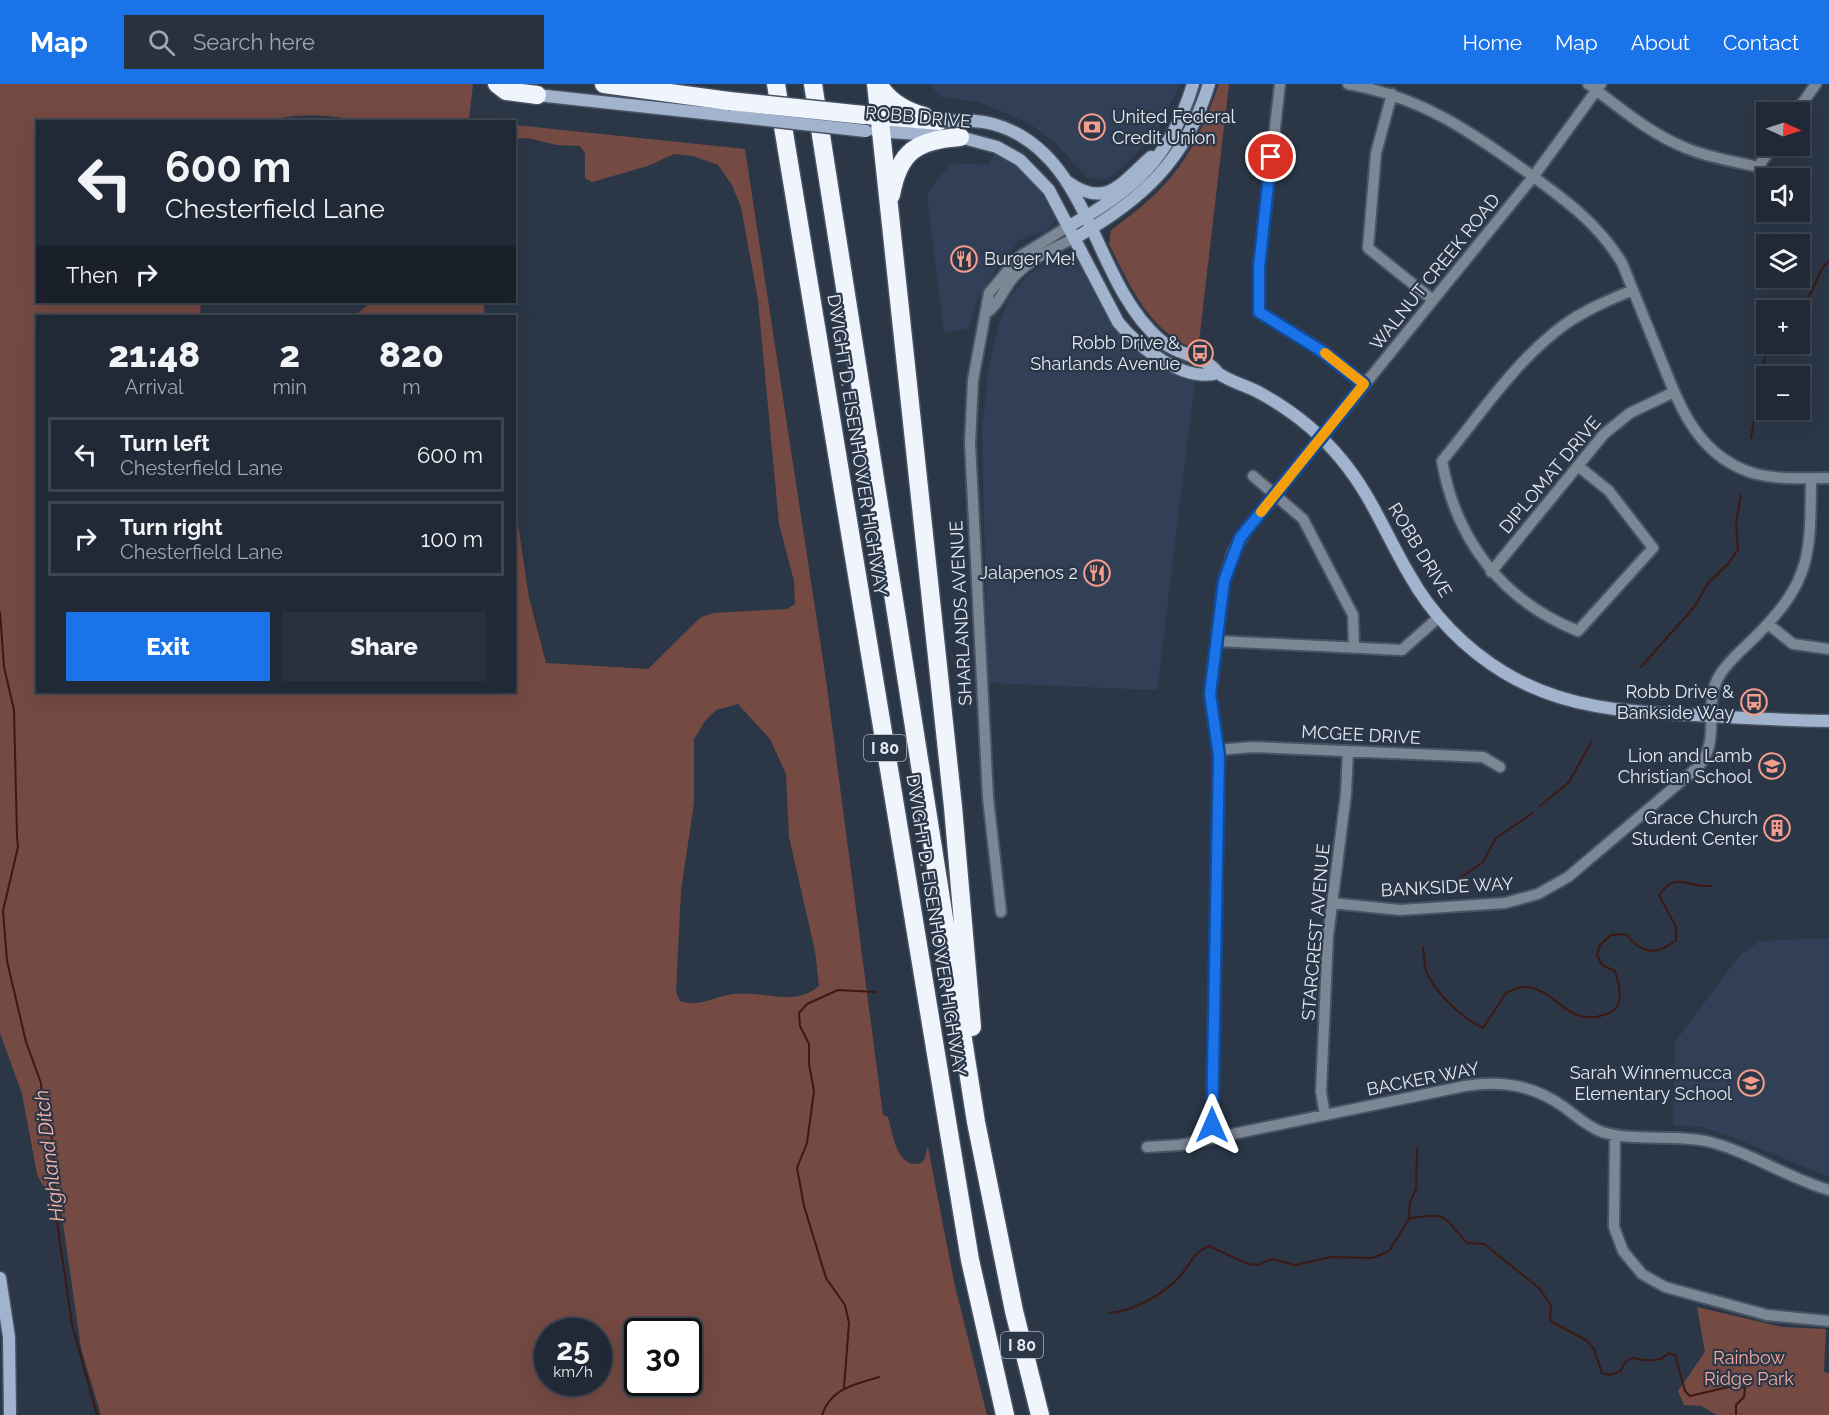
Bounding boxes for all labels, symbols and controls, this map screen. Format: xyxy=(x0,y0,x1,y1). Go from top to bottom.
search box xyxy=(124,15,544,69)
text: Map xyxy=(30,26,88,59)
icon: search xyxy=(145,26,178,59)
text: Search here xyxy=(193,29,315,55)
text: Home xyxy=(1463,30,1522,55)
text: Map xyxy=(1555,30,1598,55)
text: About xyxy=(1631,30,1690,55)
text: Contact xyxy=(1723,30,1799,55)
street label: ROBB DRIVE xyxy=(864,101,972,132)
north arrow xyxy=(1756,102,1810,156)
map controls xyxy=(1756,102,1810,420)
place label: United Federal Credit Union xyxy=(1112,106,1236,148)
bank icon: United Federal Credit Union xyxy=(1077,112,1107,142)
pin xyxy=(1245,131,1296,182)
icon: arrive xyxy=(1254,140,1287,173)
text: 600 m xyxy=(165,143,291,192)
icon: left xyxy=(66,144,144,222)
button: sound xyxy=(1756,168,1810,222)
street label: WALNUT CREEK ROAD xyxy=(1365,189,1504,354)
text: Chesterfield Lane xyxy=(165,193,385,224)
button: layers xyxy=(1756,234,1810,288)
restaurant icon: Burger Me! xyxy=(949,244,979,274)
place label: Burger Me! xyxy=(984,248,1076,269)
icon: right xyxy=(130,258,163,291)
text: Then xyxy=(66,262,118,288)
street label: DWIGHT D. EISENHOWER HIGHWAY xyxy=(823,292,892,598)
button: + xyxy=(1756,300,1810,354)
place label: Robb Drive & Sharlands Avenue xyxy=(1030,332,1180,374)
text: 21:48 xyxy=(108,333,200,375)
text: 2 xyxy=(279,333,300,375)
text: 820 xyxy=(379,333,444,375)
bus stop icon: Robb Drive & Sharlands Avenue xyxy=(1185,338,1215,368)
button: − xyxy=(1756,366,1810,420)
text: Arrival xyxy=(125,375,184,399)
text: min xyxy=(272,375,307,399)
text: m xyxy=(402,375,421,399)
street label: DIPLOMAT DRIVE xyxy=(1495,412,1605,537)
text: Turn left xyxy=(120,430,210,456)
icon: left xyxy=(69,438,102,471)
text: 600 m xyxy=(417,442,483,468)
text: Chesterfield Lane xyxy=(120,456,283,480)
street label: ROBB DRIVE xyxy=(1384,499,1457,601)
text: Turn right xyxy=(120,514,223,540)
street label: SHARLANDS AVENUE xyxy=(945,520,976,706)
icon: right xyxy=(69,522,102,555)
text: 100 m xyxy=(421,526,483,552)
text: Chesterfield Lane xyxy=(120,540,283,564)
restaurant icon: Jalapenos 2 xyxy=(1082,558,1112,588)
place label: Jalapenos 2 xyxy=(979,562,1078,583)
button: Exit xyxy=(66,612,270,681)
button: Share xyxy=(282,612,486,681)
place label: Robb Drive & Bankside Way xyxy=(1617,681,1734,723)
bus stop icon: Robb Drive & Bankside Way xyxy=(1739,687,1769,717)
street label: MCGEE DRIVE xyxy=(1301,721,1421,748)
road number: I 80 xyxy=(864,735,906,761)
place label: Lion and Lamb Christian School xyxy=(1618,745,1752,787)
school or university icon: Lion and Lamb Christian School xyxy=(1757,751,1787,781)
street label: DWIGHT D. EISENHOWER HIGHWAY xyxy=(902,772,971,1078)
place label: Grace Church Student Center xyxy=(1632,807,1759,849)
building icon: Grace Church Student Center xyxy=(1762,813,1792,843)
street label: STARCREST AVENUE xyxy=(1297,842,1334,1021)
street label: BANKSIDE WAY xyxy=(1380,873,1514,900)
street label: BACKER WAY xyxy=(1365,1057,1481,1100)
place label: Sarah Winnemucca Elementary School xyxy=(1570,1062,1732,1104)
school or university icon: Sarah Winnemucca Elementary School xyxy=(1736,1068,1766,1098)
water label: Highland Ditch xyxy=(29,1089,69,1223)
position arrow xyxy=(1180,1093,1244,1157)
speed limit sign: 30 xyxy=(624,1318,702,1396)
text: 25 xyxy=(556,1332,590,1367)
road number: I 80 xyxy=(1001,1332,1043,1358)
park label: Rainbow Ridge Park xyxy=(1704,1347,1794,1389)
text: km/h xyxy=(553,1363,593,1381)

